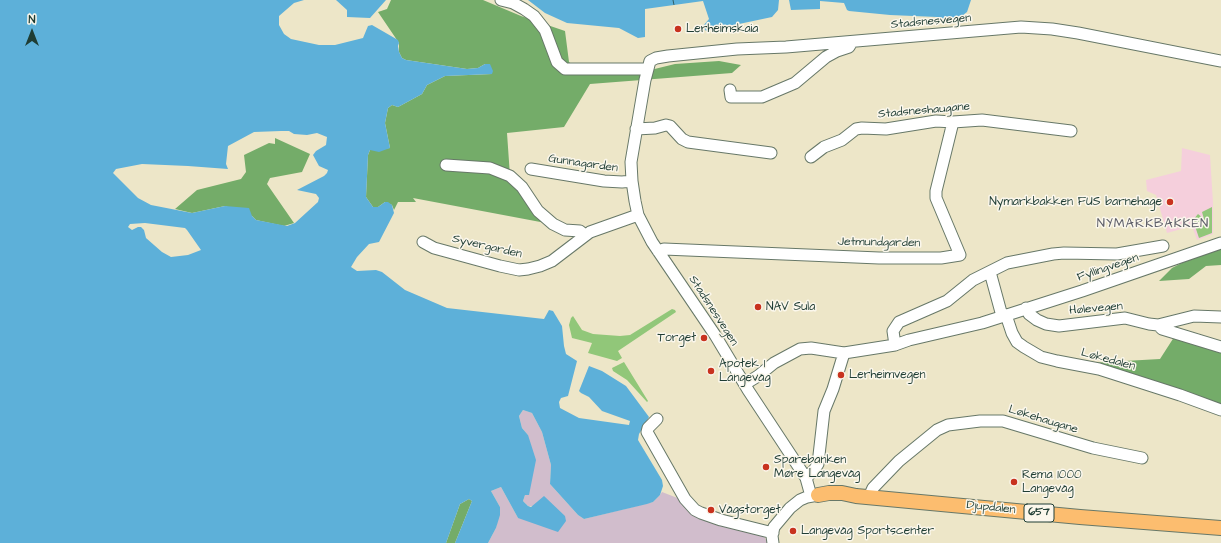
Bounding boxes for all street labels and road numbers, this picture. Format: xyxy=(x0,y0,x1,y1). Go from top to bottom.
street label: Stadsnesvegen xyxy=(890,11,972,33)
street label: Stadsneshaugane xyxy=(877,100,971,122)
street label: Gunnagarden xyxy=(547,152,619,176)
street label: Syvergarden xyxy=(451,232,523,262)
street label: Jetmundgarden xyxy=(837,235,921,251)
street label: Fyllingvegen xyxy=(1075,251,1141,285)
street label: Stadsnesvegen xyxy=(685,273,741,349)
street label: Hølevegen xyxy=(1069,299,1123,319)
street label: Løkedalen xyxy=(1079,346,1137,374)
street label: Løkehaugane xyxy=(1007,403,1079,437)
street label: Djupdalen xyxy=(966,498,1016,518)
road number: 657 xyxy=(1024,504,1054,522)

